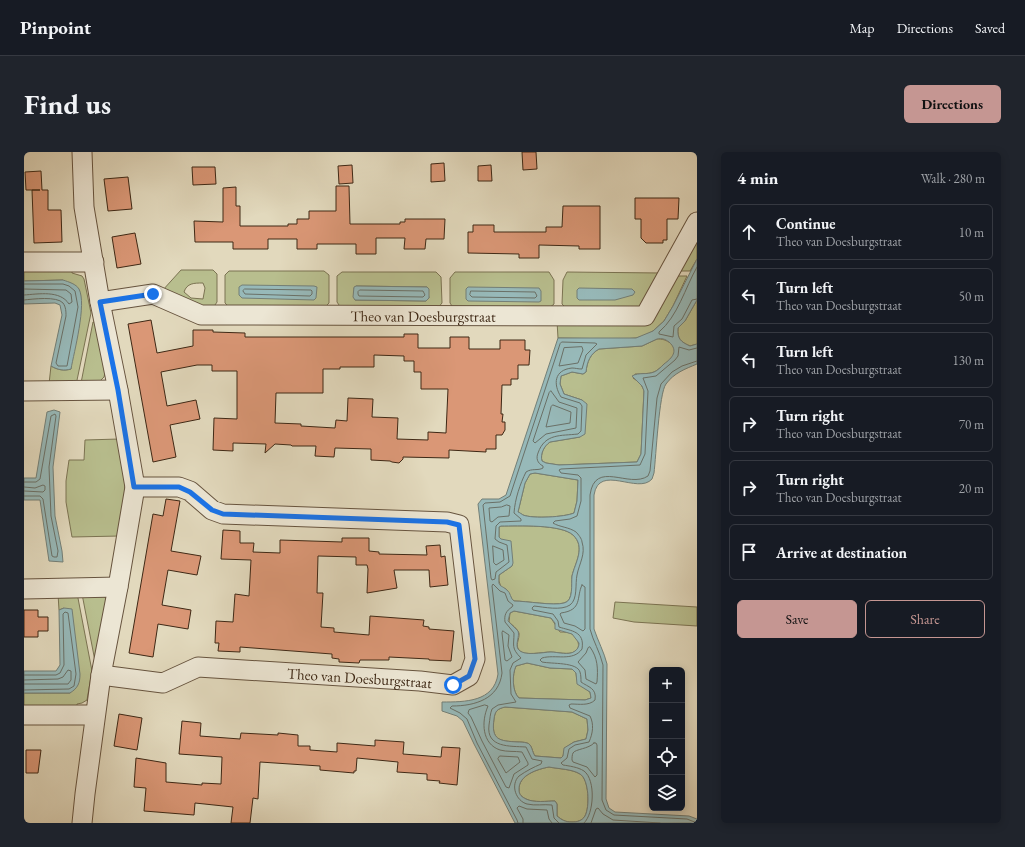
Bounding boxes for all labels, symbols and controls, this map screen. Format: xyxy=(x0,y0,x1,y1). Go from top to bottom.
text: Pinpoint xyxy=(20,15,91,40)
text: Map xyxy=(849,19,875,37)
text: Directions xyxy=(897,19,953,37)
text: Saved xyxy=(975,19,1005,37)
button: Directions xyxy=(904,85,1001,123)
text: Find us xyxy=(24,86,111,122)
text: 4 min xyxy=(737,167,778,189)
text: Walk · 280 m xyxy=(921,170,985,187)
text: Continue xyxy=(776,214,836,233)
icon: ahead xyxy=(738,221,760,243)
text: 10 m xyxy=(959,224,984,241)
text: Theo van Doesburgstraat xyxy=(776,233,902,250)
text: Turn left xyxy=(776,278,833,297)
route end xyxy=(144,285,162,303)
icon: left xyxy=(738,285,760,307)
text: 50 m xyxy=(959,288,984,305)
text: Theo van Doesburgstraat xyxy=(776,297,902,314)
street label: Theo van Doesburgstraat xyxy=(350,306,496,325)
text: Turn left xyxy=(776,342,833,361)
icon: left xyxy=(738,349,760,371)
text: 130 m xyxy=(953,352,984,369)
text: Theo van Doesburgstraat xyxy=(776,361,902,378)
text: Turn right xyxy=(776,406,844,425)
icon: right xyxy=(738,413,760,435)
text: 70 m xyxy=(959,416,984,433)
text: Theo van Doesburgstraat xyxy=(776,425,902,442)
text: Turn right xyxy=(776,470,844,489)
icon: right xyxy=(738,477,760,499)
text: 20 m xyxy=(959,480,984,497)
text: Theo van Doesburgstraat xyxy=(776,489,902,506)
icon: arrive xyxy=(738,541,760,563)
text: Arrive at destination xyxy=(776,543,907,562)
button: Save xyxy=(737,600,857,638)
button: Share xyxy=(865,600,985,638)
street label: Theo van Doesburgstraat xyxy=(287,663,434,692)
map controls xyxy=(649,667,685,811)
button: + xyxy=(649,667,685,703)
route start xyxy=(444,676,462,694)
button: − xyxy=(649,703,685,739)
button: locate xyxy=(649,739,685,775)
button: layers xyxy=(649,775,685,811)

